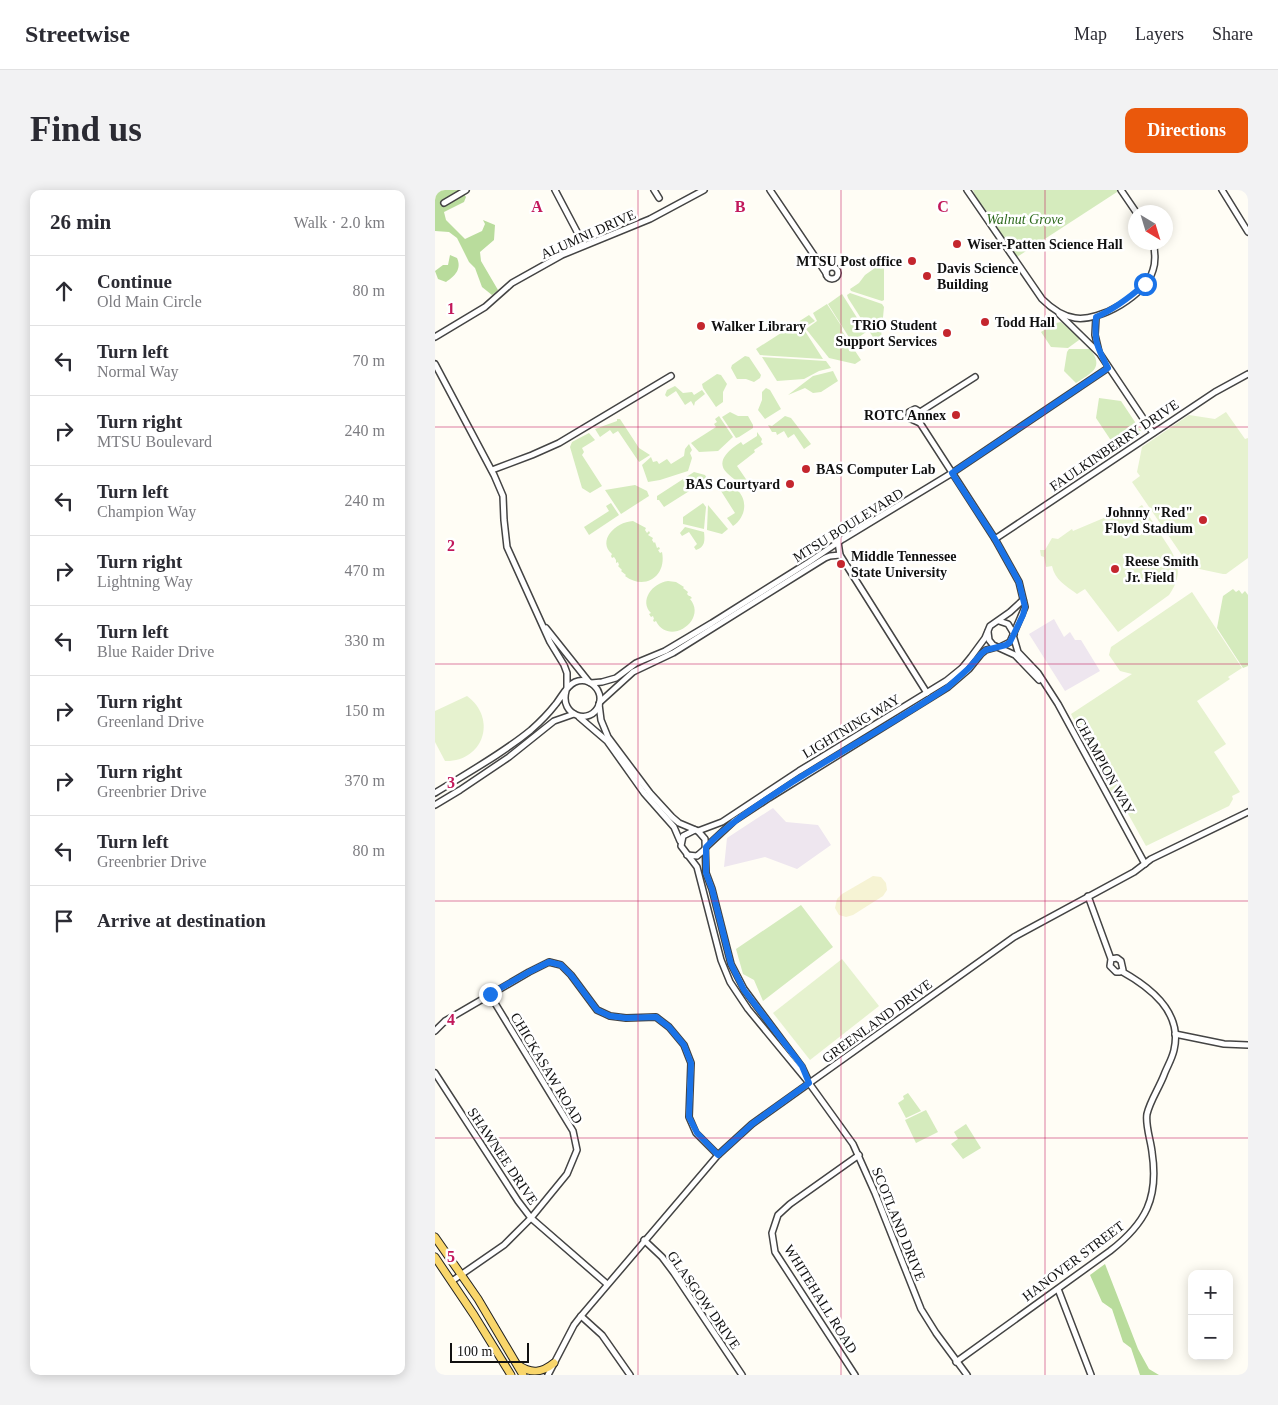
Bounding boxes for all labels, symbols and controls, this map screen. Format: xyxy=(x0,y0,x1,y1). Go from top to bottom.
text: Streetwise xyxy=(25,21,130,47)
text: Map xyxy=(1074,24,1107,44)
text: Layers xyxy=(1135,24,1184,44)
text: Share xyxy=(1212,24,1253,44)
button: Directions xyxy=(1125,108,1248,153)
text: Find us xyxy=(30,110,142,149)
text: B xyxy=(735,198,746,215)
text: C xyxy=(937,198,949,215)
north arrow xyxy=(1128,205,1173,250)
street label: ALUMNI DRIVE xyxy=(538,206,638,262)
text: 26 min xyxy=(50,210,111,234)
park label: Walnut Grove xyxy=(986,212,1064,227)
text: Walk · 2.0 km xyxy=(294,214,385,231)
place label: Wiser-Patten Science Hall xyxy=(967,237,1123,252)
marker: Wiser-Patten Science Hall xyxy=(951,238,963,250)
place label: MTSU Post office xyxy=(796,254,902,269)
marker: MTSU Post office xyxy=(906,255,918,267)
place label: Davis Science Building xyxy=(937,261,1018,292)
marker: Davis Science Building xyxy=(921,270,933,282)
text: Continue xyxy=(97,271,172,292)
route start xyxy=(1134,273,1157,296)
icon: ahead xyxy=(50,277,78,305)
text: 80 m xyxy=(353,282,385,299)
text: Old Main Circle xyxy=(97,293,202,310)
text: 1 xyxy=(447,300,455,317)
place label: Todd Hall xyxy=(995,315,1055,330)
marker: Todd Hall xyxy=(979,316,991,328)
place label: TRiO Student Support Services xyxy=(836,318,938,349)
place label: Walker Library xyxy=(711,319,806,334)
marker: Walker Library xyxy=(695,320,707,332)
marker: TRiO Student Support Services xyxy=(941,327,953,339)
text: Turn left xyxy=(97,341,169,362)
icon: left xyxy=(50,347,78,375)
text: 70 m xyxy=(353,352,385,369)
text: Normal Way xyxy=(97,363,179,380)
street label: FAULKINBERRY DRIVE xyxy=(1047,397,1182,494)
place label: ROTC Annex xyxy=(864,408,946,423)
marker: ROTC Annex xyxy=(950,409,962,421)
text: Turn right xyxy=(97,411,182,432)
icon: right xyxy=(50,417,78,445)
text: 240 m xyxy=(345,422,385,439)
text: MTSU Boulevard xyxy=(97,433,212,450)
place label: BAS Computer Lab xyxy=(816,462,936,477)
marker: BAS Computer Lab xyxy=(800,463,812,475)
place label: BAS Courtyard xyxy=(685,477,780,492)
marker: BAS Courtyard xyxy=(784,478,796,490)
text: Turn left xyxy=(97,481,169,502)
street label: MTSU BOULEVARD xyxy=(790,485,906,565)
icon: left xyxy=(50,487,78,515)
text: 240 m xyxy=(345,492,385,509)
text: Champion Way xyxy=(97,503,196,520)
place label: Johnny "Red" Floyd Stadium xyxy=(1105,505,1193,536)
marker: Johnny "Red" Floyd Stadium xyxy=(1197,514,1209,526)
text: 2 xyxy=(447,537,455,554)
place label: Middle Tennessee State University xyxy=(851,549,956,580)
text: Turn right xyxy=(97,551,182,572)
place label: Reese Smith Jr. Field xyxy=(1125,554,1199,585)
icon: right xyxy=(50,557,78,585)
marker: Middle Tennessee State University xyxy=(835,558,847,570)
text: 470 m xyxy=(345,562,385,579)
marker: Reese Smith Jr. Field xyxy=(1109,563,1121,575)
text: Lightning Way xyxy=(97,573,193,590)
text: Turn left xyxy=(97,621,169,642)
icon: left xyxy=(50,627,78,655)
text: 330 m xyxy=(345,632,385,649)
text: Blue Raider Drive xyxy=(97,643,214,660)
text: Turn right xyxy=(97,691,182,712)
street label: LIGHTNING WAY xyxy=(800,691,903,761)
icon: right xyxy=(50,697,78,725)
text: 150 m xyxy=(345,702,385,719)
text: Greenland Drive xyxy=(97,713,204,730)
street label: CHAMPION WAY xyxy=(1072,715,1137,817)
text: Turn right xyxy=(97,761,182,782)
icon: right xyxy=(50,767,78,795)
text: 370 m xyxy=(345,772,385,789)
text: 3 xyxy=(447,774,455,791)
text: Greenbrier Drive xyxy=(97,783,207,800)
text: Turn left xyxy=(97,831,169,852)
icon: left xyxy=(50,837,78,865)
text: 80 m xyxy=(353,842,385,859)
text: Greenbrier Drive xyxy=(97,853,207,870)
icon: arrive xyxy=(50,907,78,935)
text: Arrive at destination xyxy=(97,910,266,931)
street label: GREENLAND DRIVE xyxy=(820,977,935,1066)
route end xyxy=(479,983,502,1006)
street label: CHICKASAW ROAD xyxy=(508,1010,586,1126)
text: 4 xyxy=(447,1011,455,1028)
street label: SHAWNEE DRIVE xyxy=(465,1105,541,1208)
street label: SCOTLAND DRIVE xyxy=(869,1165,928,1283)
street label: HANOVER STREET xyxy=(1020,1218,1127,1304)
street label: WHITEHALL ROAD xyxy=(781,1242,860,1356)
text: 5 xyxy=(447,1248,455,1265)
street label: GLASGOW DRIVE xyxy=(664,1248,743,1352)
map controls xyxy=(1188,1270,1233,1360)
button: + xyxy=(1188,1270,1233,1315)
button: − xyxy=(1188,1315,1233,1360)
scale bar xyxy=(450,1340,529,1363)
text: 100 m xyxy=(457,1344,492,1359)

